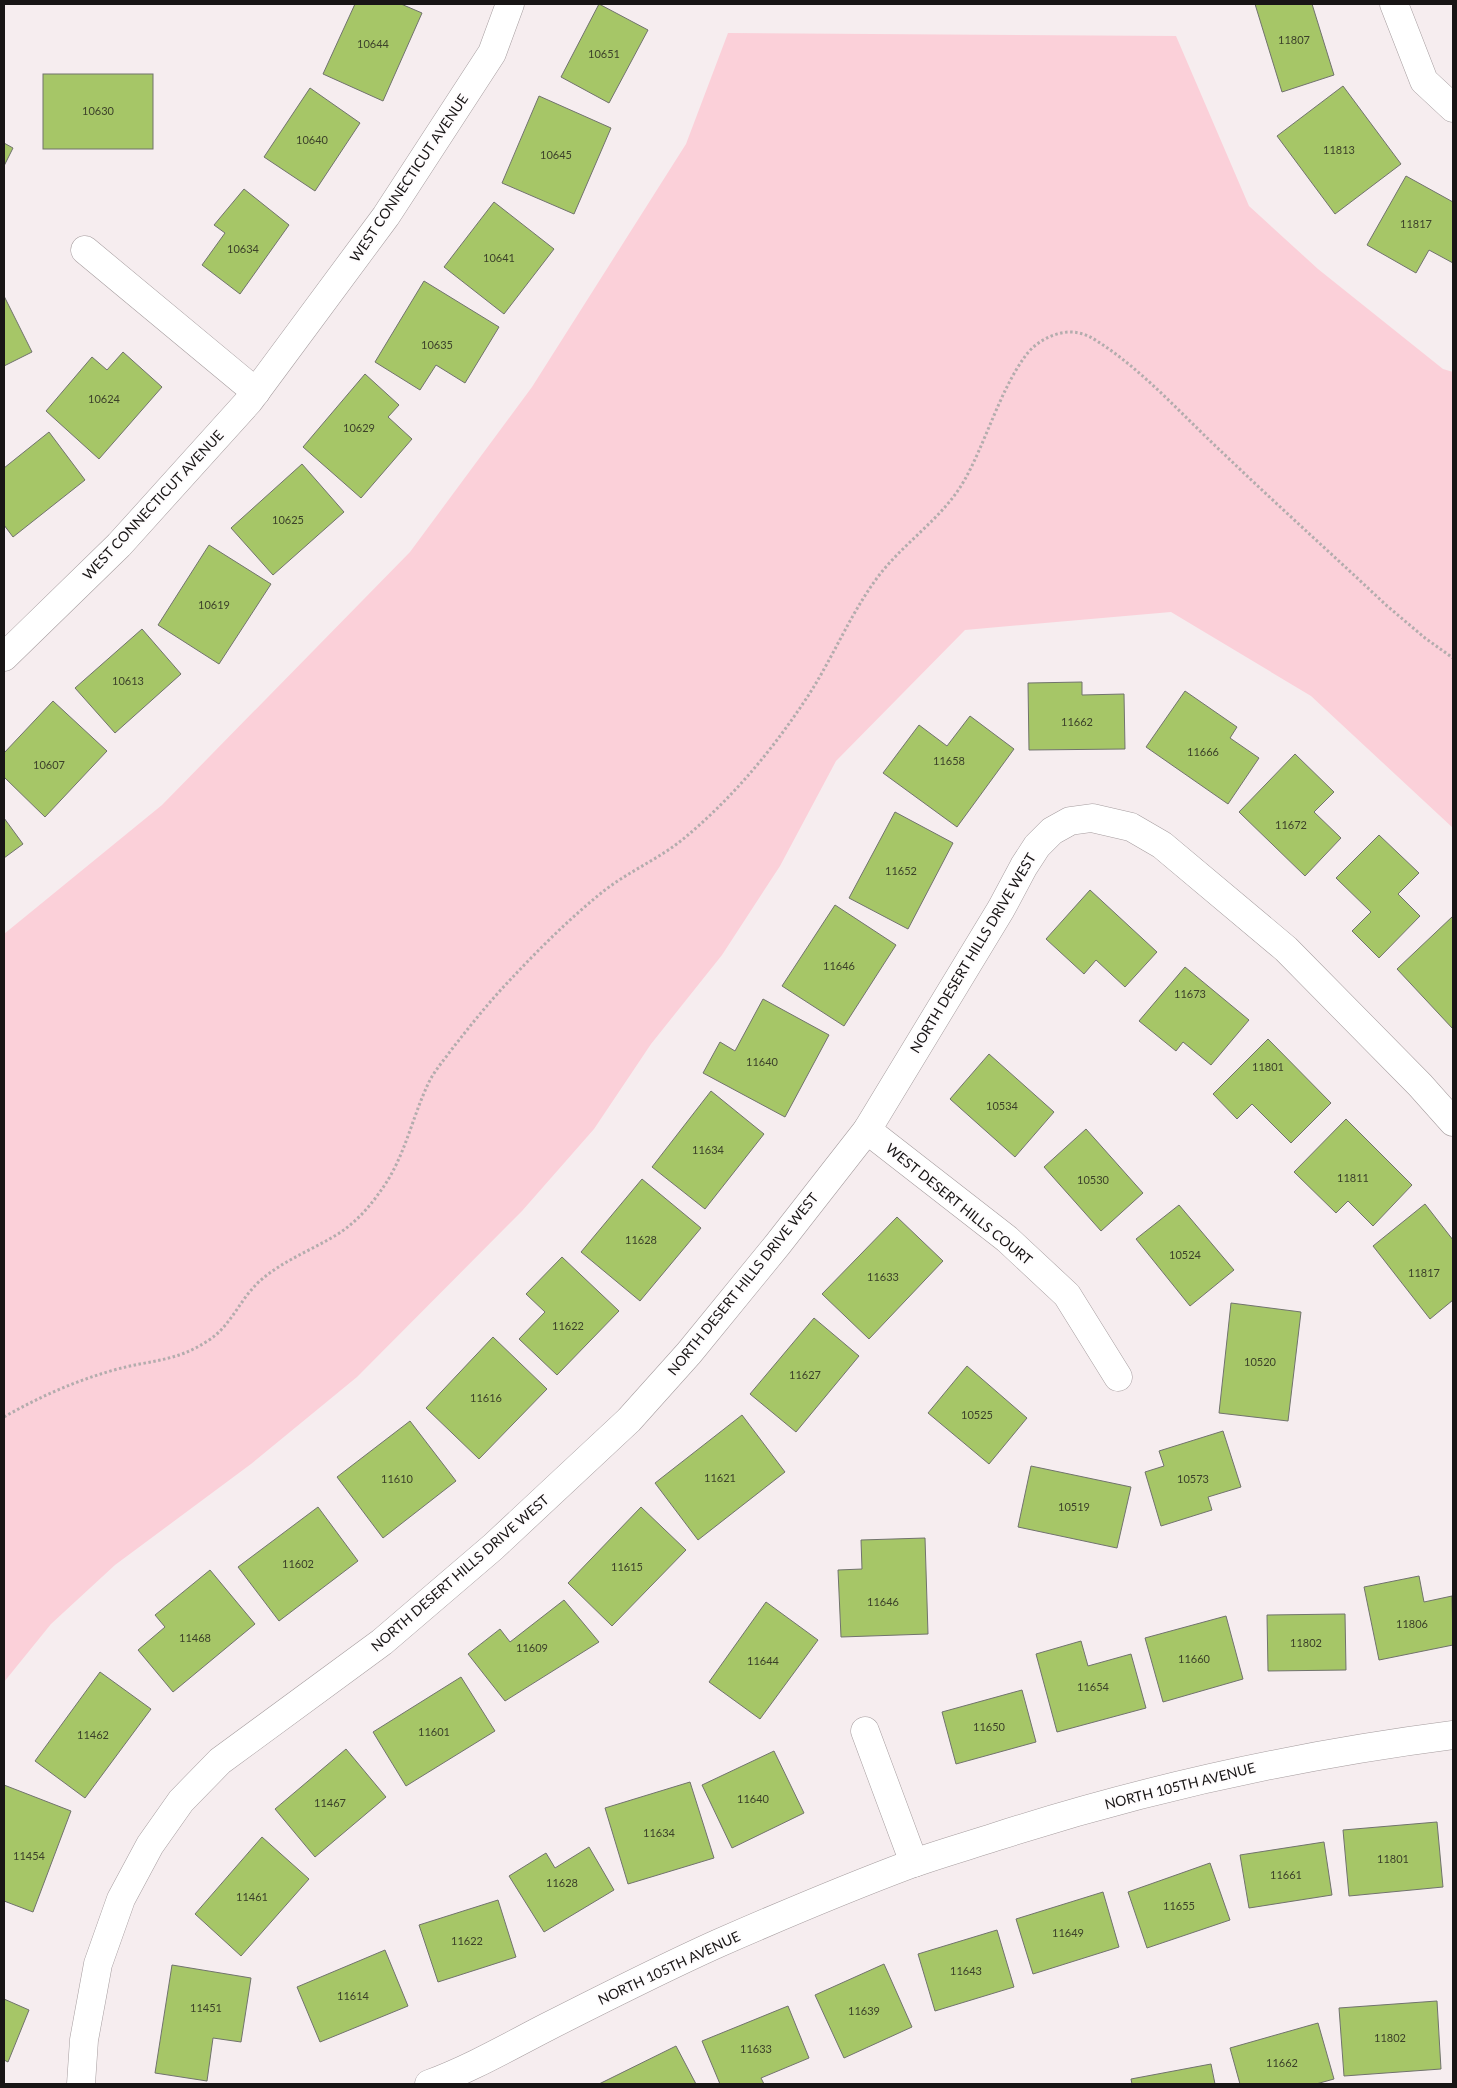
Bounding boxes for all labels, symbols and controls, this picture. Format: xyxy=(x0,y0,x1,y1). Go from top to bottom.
house number: 11807 xyxy=(1278,33,1310,46)
house number: 10644 xyxy=(357,37,390,50)
house number: 10651 xyxy=(588,47,620,60)
street label: WEST CONNECTICUT AVENUE xyxy=(346,91,471,265)
house number: 10630 xyxy=(82,104,115,117)
house number: 10640 xyxy=(296,133,329,146)
house number: 11813 xyxy=(1323,143,1355,156)
house number: 10645 xyxy=(540,148,572,161)
house number: 11817 xyxy=(1400,217,1432,230)
house number: 10634 xyxy=(227,242,260,255)
house number: 10641 xyxy=(483,251,515,264)
house number: 10635 xyxy=(421,338,453,351)
house number: 10624 xyxy=(88,392,121,405)
house number: 10629 xyxy=(343,421,375,434)
street label: WEST CONNECTICUT AVENUE xyxy=(79,426,227,583)
house number: 10625 xyxy=(272,513,304,526)
house number: 10619 xyxy=(198,598,230,611)
house number: 10613 xyxy=(112,674,144,687)
house number: 11662 xyxy=(1061,715,1093,728)
house number: 11666 xyxy=(1187,745,1219,758)
house number: 11658 xyxy=(933,754,965,767)
house number: 10607 xyxy=(33,758,65,771)
house number: 11672 xyxy=(1275,818,1307,831)
street label: NORTH DESERT HILLS DRIVE WEST xyxy=(906,849,1039,1056)
house number: 11652 xyxy=(885,864,917,877)
house number: 11646 xyxy=(823,959,855,972)
house number: 11673 xyxy=(1174,987,1206,1000)
house number: 11640 xyxy=(746,1055,779,1068)
house number: 11801 xyxy=(1252,1060,1284,1073)
house number: 10534 xyxy=(986,1099,1019,1112)
street label: WEST DESERT HILLS COURT xyxy=(883,1139,1037,1268)
house number: 11634 xyxy=(692,1143,725,1156)
house number: 11811 xyxy=(1337,1171,1369,1184)
house number: 10530 xyxy=(1077,1173,1110,1186)
street label: NORTH DESERT HILLS DRIVE WEST xyxy=(664,1188,822,1378)
house number: 11628 xyxy=(625,1233,657,1246)
house number: 10524 xyxy=(1169,1248,1202,1261)
house number: 11817 xyxy=(1408,1266,1440,1279)
house number: 11633 xyxy=(867,1270,899,1283)
house number: 11622 xyxy=(552,1319,584,1332)
house number: 10520 xyxy=(1244,1355,1277,1368)
house number: 11627 xyxy=(789,1368,821,1381)
house number: 11616 xyxy=(470,1391,502,1404)
house number: 10525 xyxy=(961,1408,993,1421)
house number: 11621 xyxy=(704,1471,736,1484)
house number: 11610 xyxy=(381,1472,414,1485)
house number: 10573 xyxy=(1177,1472,1209,1485)
street label: NORTH DESERT HILLS DRIVE WEST xyxy=(367,1490,553,1655)
house number: 10519 xyxy=(1058,1500,1090,1513)
house number: 11602 xyxy=(282,1557,314,1570)
house number: 11615 xyxy=(611,1560,643,1573)
house number: 11646 xyxy=(867,1595,899,1608)
house number: 11806 xyxy=(1396,1617,1428,1630)
house number: 11468 xyxy=(179,1631,211,1644)
house number: 11802 xyxy=(1290,1636,1322,1649)
house number: 11609 xyxy=(516,1641,548,1654)
house number: 11660 xyxy=(1178,1652,1211,1665)
house number: 11644 xyxy=(747,1654,780,1667)
house number: 11654 xyxy=(1077,1680,1110,1693)
house number: 11650 xyxy=(973,1720,1006,1733)
house number: 11601 xyxy=(418,1725,450,1738)
house number: 11462 xyxy=(77,1728,109,1741)
street label: NORTH 105TH AVENUE xyxy=(1103,1759,1257,1812)
house number: 11640 xyxy=(737,1792,770,1805)
house number: 11467 xyxy=(314,1796,346,1809)
house number: 11634 xyxy=(643,1826,676,1839)
house number: 11454 xyxy=(13,1849,46,1862)
house number: 11801 xyxy=(1377,1852,1409,1865)
house number: 11661 xyxy=(1270,1868,1302,1881)
house number: 11628 xyxy=(546,1876,578,1889)
house number: 11461 xyxy=(236,1890,268,1903)
house number: 11655 xyxy=(1163,1899,1195,1912)
house number: 11649 xyxy=(1052,1926,1084,1939)
street label: NORTH 105TH AVENUE xyxy=(595,1927,742,2008)
house number: 11622 xyxy=(451,1934,483,1947)
house number: 11643 xyxy=(950,1964,982,1977)
house number: 11614 xyxy=(337,1989,370,2002)
house number: 11451 xyxy=(190,2001,222,2014)
house number: 11639 xyxy=(848,2004,880,2017)
house number: 11802 xyxy=(1374,2031,1406,2044)
house number: 11633 xyxy=(740,2042,772,2055)
house number: 11662 xyxy=(1266,2056,1298,2069)

